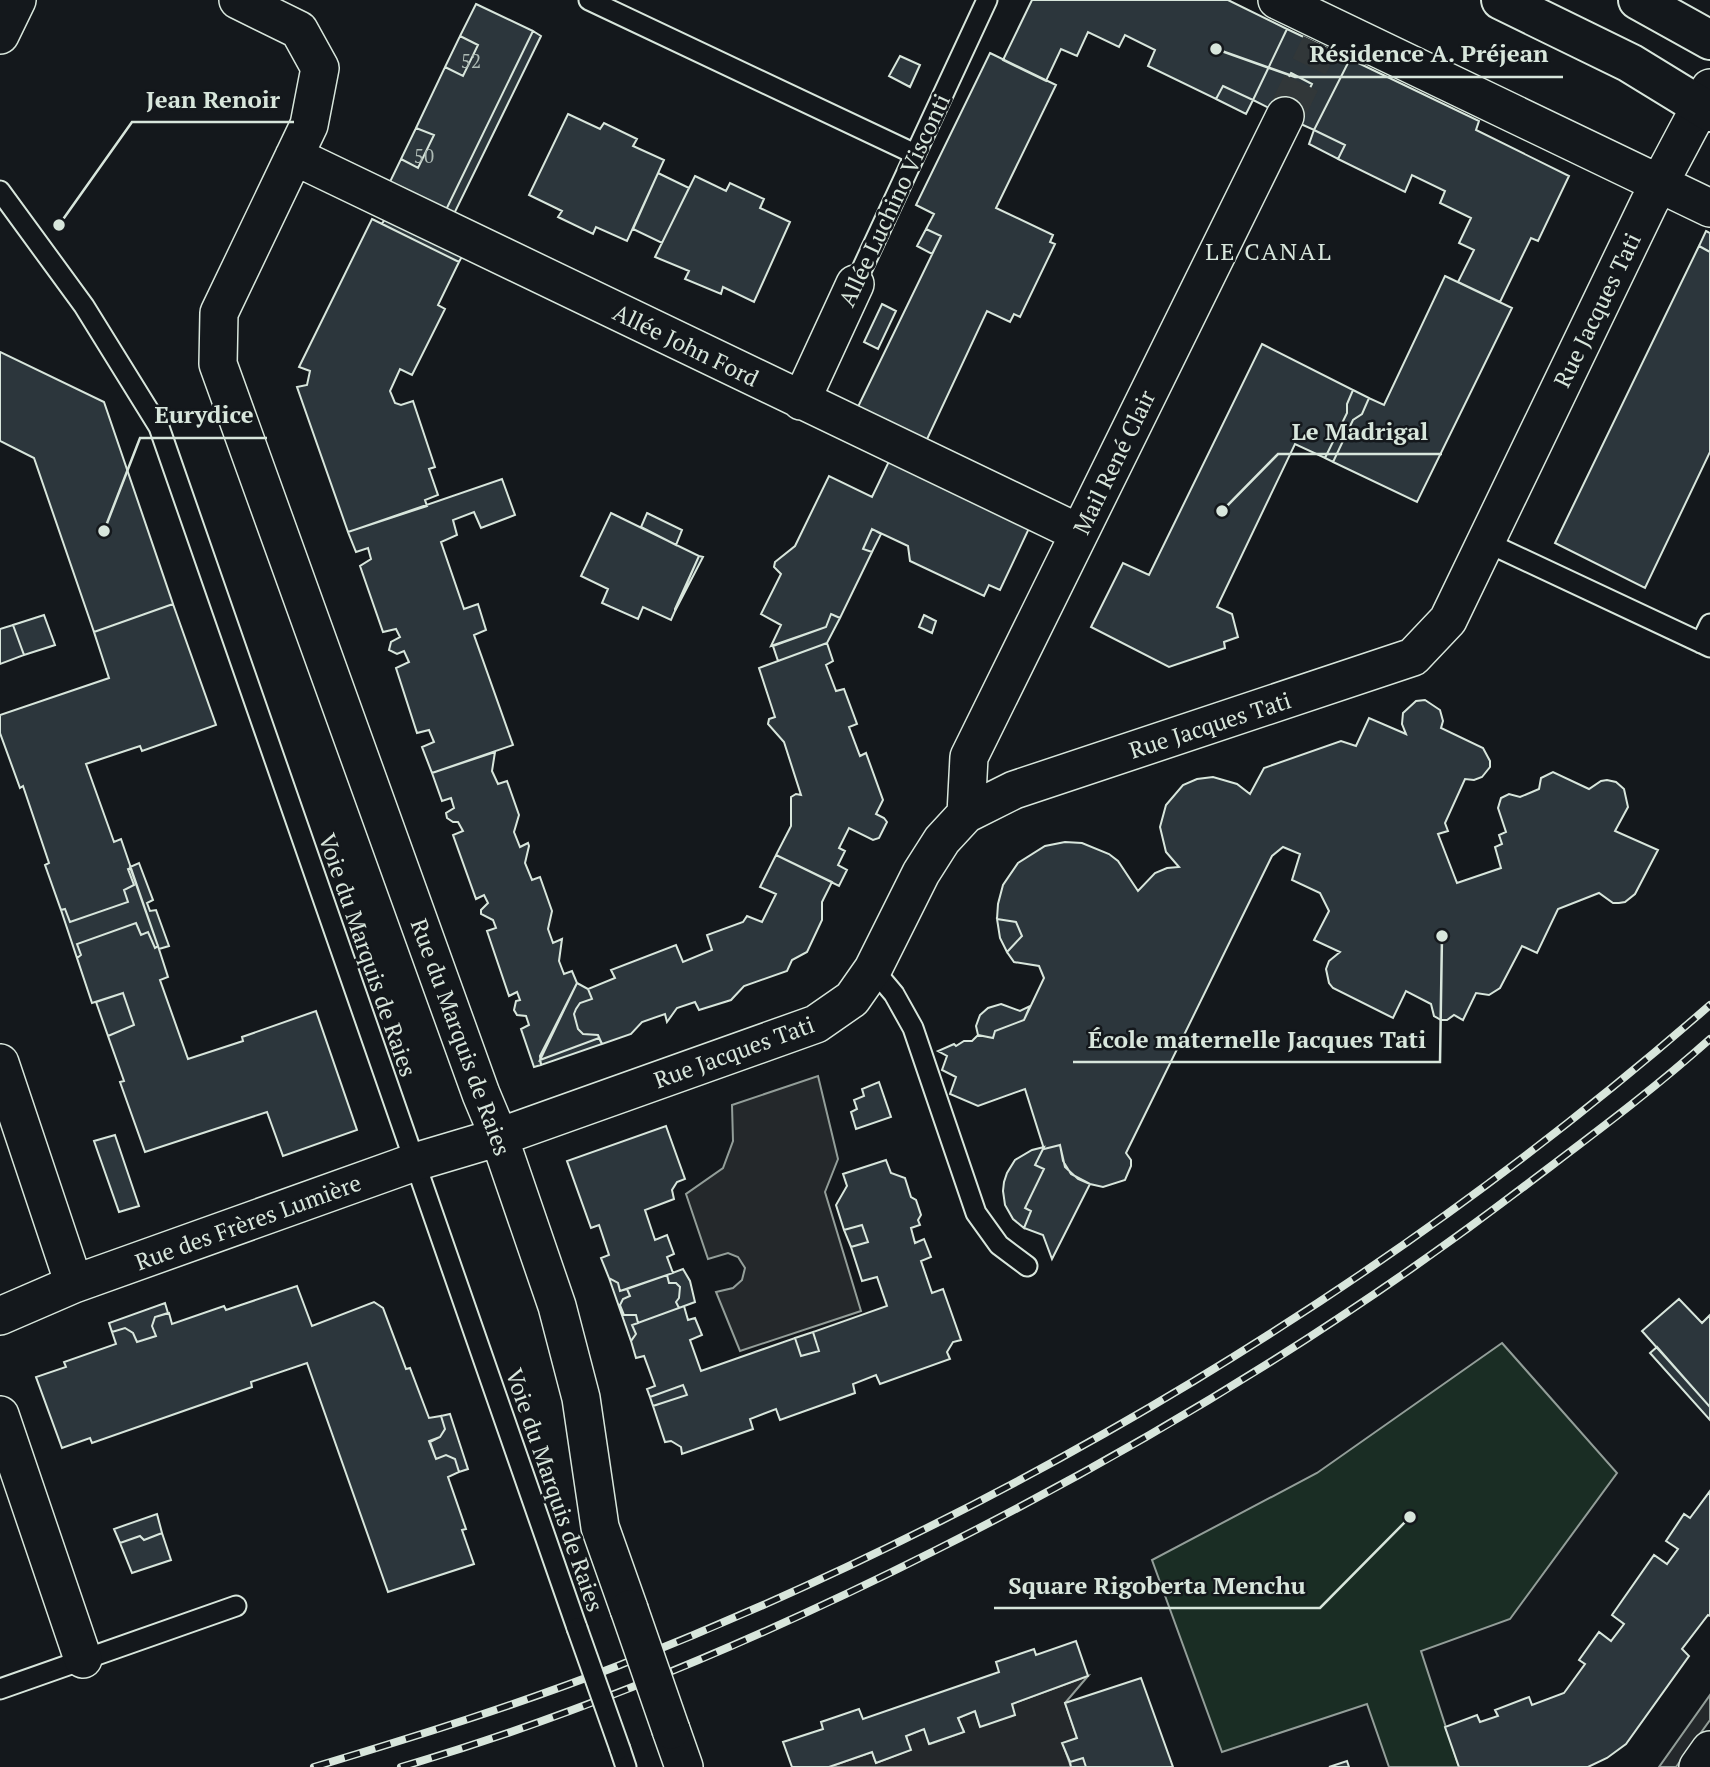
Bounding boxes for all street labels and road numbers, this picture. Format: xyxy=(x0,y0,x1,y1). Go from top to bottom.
street label: Allée Luchino Visconti xyxy=(831,89,957,311)
street label: Rue Jacques Tati xyxy=(1546,228,1648,392)
street label: Allée John Ford xyxy=(608,296,764,394)
street label: Mail René Clair xyxy=(1066,385,1162,539)
street label: Rue Jacques Tati xyxy=(1125,684,1295,766)
street label: Voie du Marquis de Raies xyxy=(312,829,424,1081)
street label: Rue du Marquis de Raies xyxy=(404,914,518,1160)
street label: Rue Jacques Tati xyxy=(650,1009,818,1095)
street label: Rue des Frères Lumière xyxy=(131,1167,365,1277)
street label: Voie du Marquis de Raies xyxy=(499,1364,611,1616)

